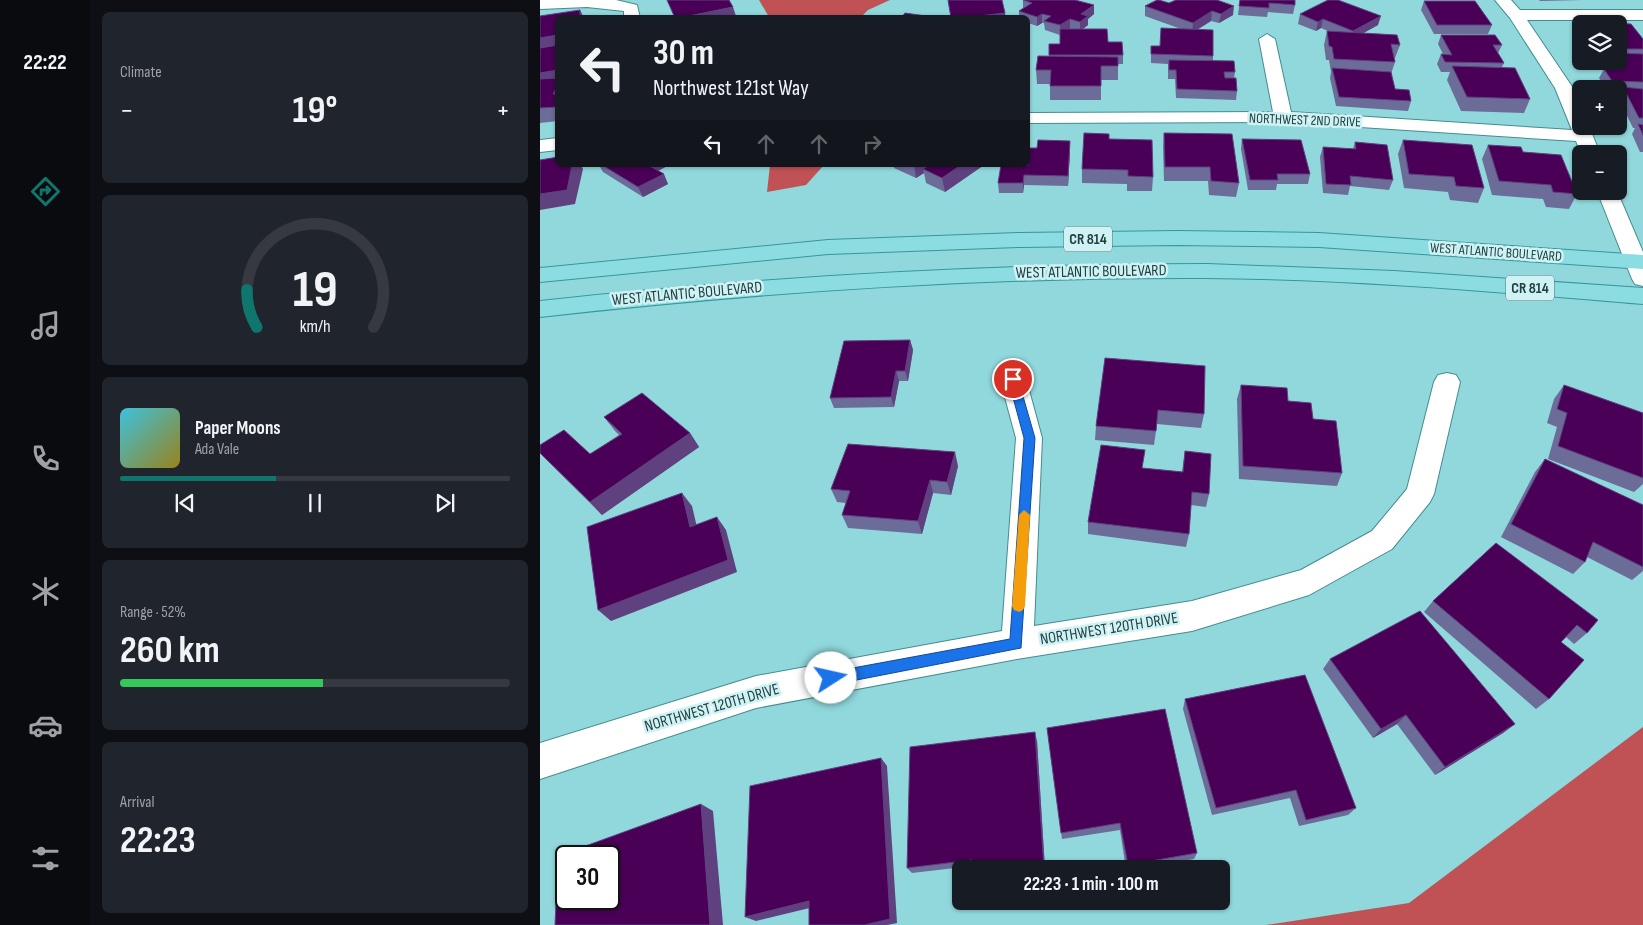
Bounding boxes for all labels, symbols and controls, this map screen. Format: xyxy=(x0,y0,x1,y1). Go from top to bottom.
map controls xyxy=(1572,15,1627,200)
button: layers xyxy=(1572,15,1627,70)
text: 30 m xyxy=(653,32,714,75)
icon: left xyxy=(570,35,635,100)
text: 22:22 xyxy=(23,49,67,76)
text: Climate xyxy=(120,63,162,82)
text: Northwest 121st Way xyxy=(653,75,809,102)
button: + xyxy=(1572,80,1627,135)
text: 19° xyxy=(293,88,337,133)
text: − xyxy=(120,94,134,127)
text: + xyxy=(496,94,510,127)
street label: NORTHWEST 2ND DRIVE xyxy=(1249,110,1362,130)
icon: left xyxy=(699,130,727,158)
icon: ahead xyxy=(752,130,780,158)
icon: ahead xyxy=(805,130,833,158)
icon: right xyxy=(858,130,886,158)
button: − xyxy=(1572,145,1627,200)
icon: directions xyxy=(28,174,63,209)
road number: CR 814 xyxy=(1064,226,1112,252)
street label: WEST ATLANTIC BOULEVARD xyxy=(1430,239,1563,265)
text: 19 xyxy=(292,259,338,322)
street label: WEST ATLANTIC BOULEVARD xyxy=(1015,261,1167,283)
road number: CR 814 xyxy=(1506,276,1554,300)
street label: WEST ATLANTIC BOULEVARD xyxy=(611,278,763,310)
icon: music xyxy=(28,308,63,343)
text: km/h xyxy=(300,316,330,337)
pin xyxy=(992,358,1034,400)
icon: arrive xyxy=(999,365,1027,393)
text: Paper Moons xyxy=(195,417,281,440)
text: Ada Vale xyxy=(195,440,239,459)
icon: phone xyxy=(28,441,63,476)
icon: previous xyxy=(171,489,199,517)
icon: pause xyxy=(301,489,329,517)
icon: next xyxy=(431,489,459,517)
icon: climate xyxy=(28,574,63,609)
text: Range · 52% xyxy=(120,603,186,622)
street label: NORTHWEST 120TH DRIVE xyxy=(1039,609,1179,649)
text: 260 km xyxy=(120,628,220,673)
position arrow xyxy=(804,651,856,703)
street label: NORTHWEST 120TH DRIVE xyxy=(643,680,781,736)
icon: car xyxy=(28,708,63,743)
text: Arrival xyxy=(120,793,154,812)
text: 22:23 xyxy=(120,818,196,863)
icon: filters xyxy=(28,841,63,876)
speed limit sign: 30 xyxy=(555,845,620,910)
text: 22:23 · 1 min · 100 m xyxy=(1023,873,1159,896)

